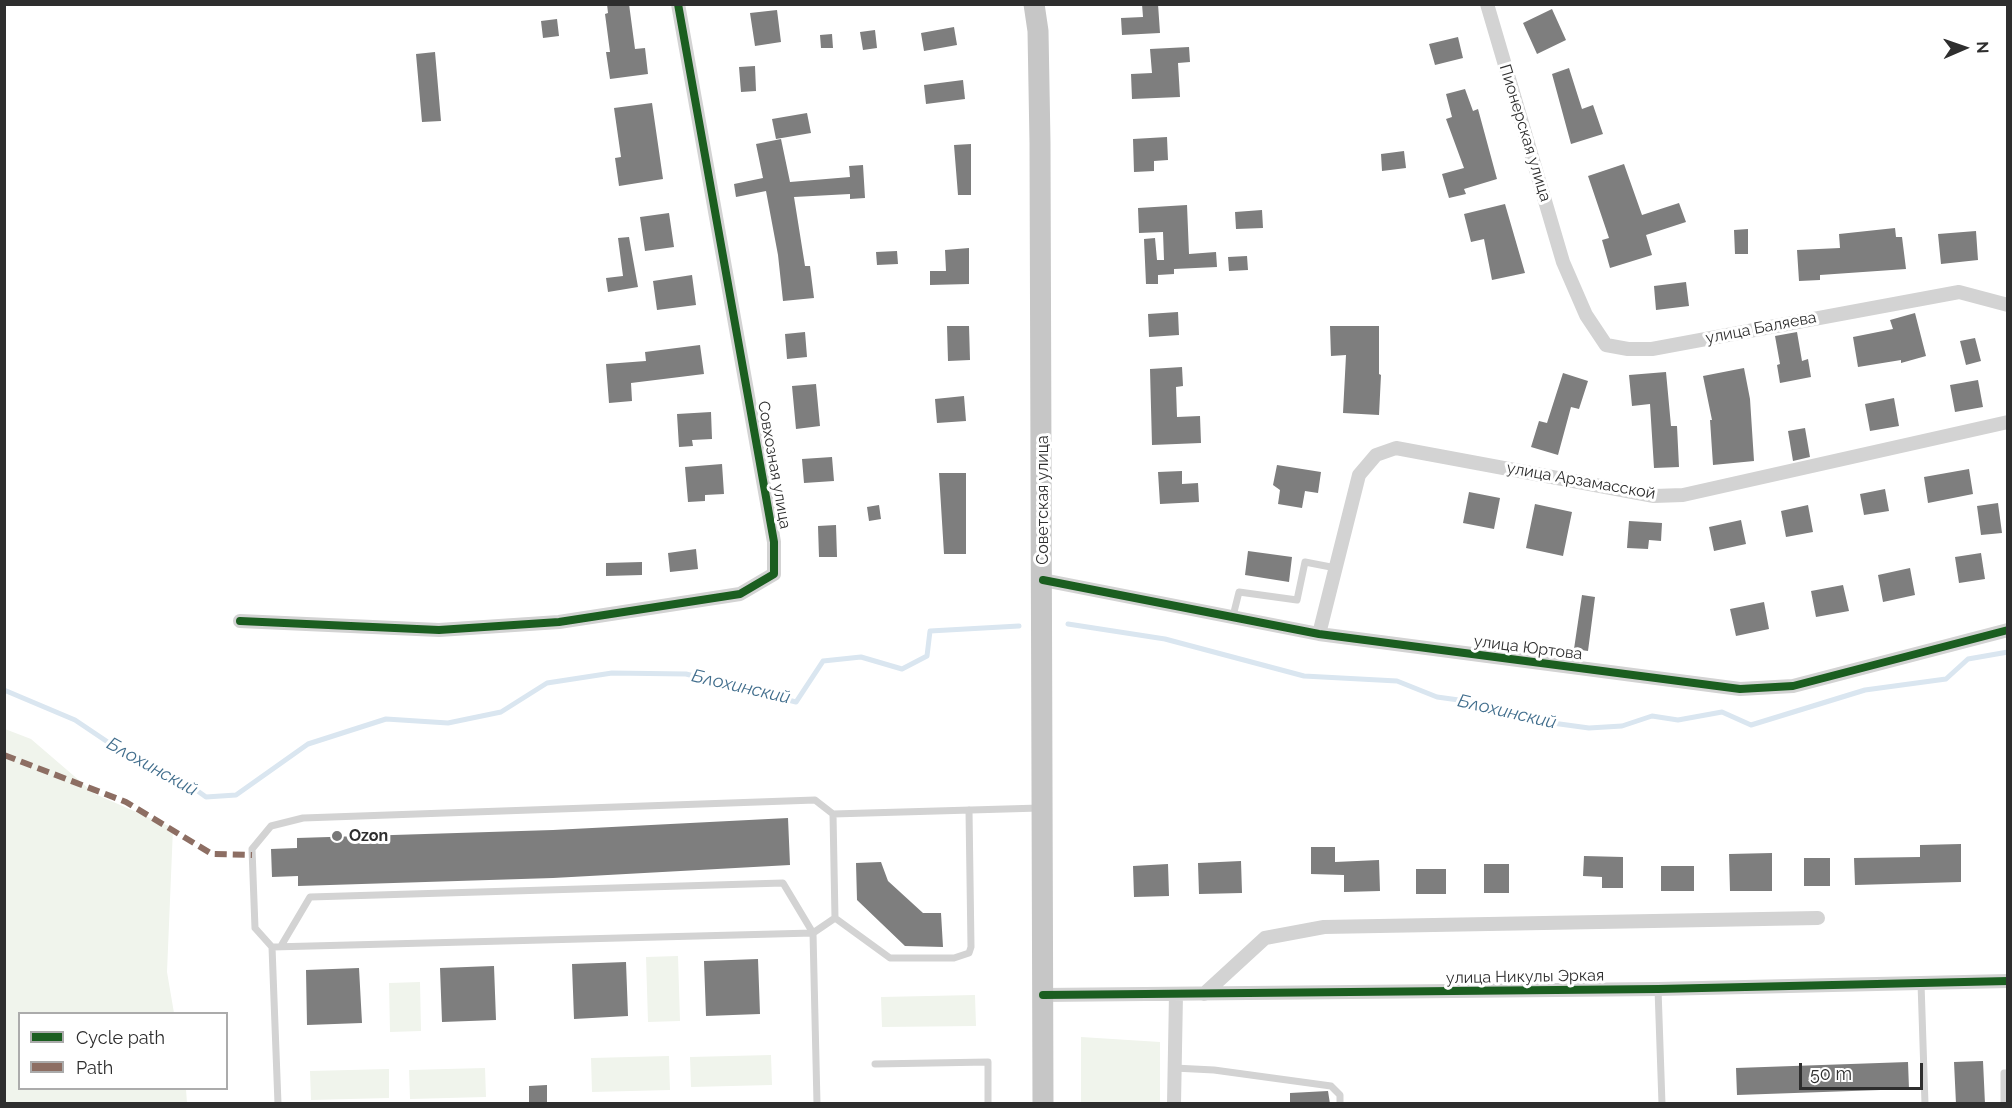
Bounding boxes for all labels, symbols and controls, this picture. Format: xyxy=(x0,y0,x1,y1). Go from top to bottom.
north arrow xyxy=(1934,18,1994,78)
text: N xyxy=(1973,41,1992,54)
street label: Пионерская улица xyxy=(1495,62,1555,204)
street label: улица Баляева xyxy=(1704,308,1818,348)
street label: Совхозная улица xyxy=(753,400,795,530)
street label: Советская улица xyxy=(1033,435,1053,565)
street label: улица Арзамасской xyxy=(1505,458,1657,504)
street label: улица Юртова xyxy=(1473,632,1583,664)
water label: Блохинский xyxy=(690,665,792,709)
water label: Блохинский xyxy=(1456,690,1558,734)
water label: Блохинский xyxy=(103,733,201,801)
place label: Ozon xyxy=(349,826,388,846)
marker: Ozon xyxy=(330,829,344,843)
street label: улица Никулы Эркая xyxy=(1446,966,1604,988)
legend xyxy=(18,1012,228,1090)
text: Cycle path xyxy=(76,1027,165,1048)
scale bar xyxy=(1802,1051,1926,1089)
text: Path xyxy=(76,1057,113,1078)
text: 50 m xyxy=(1810,1063,1852,1084)

